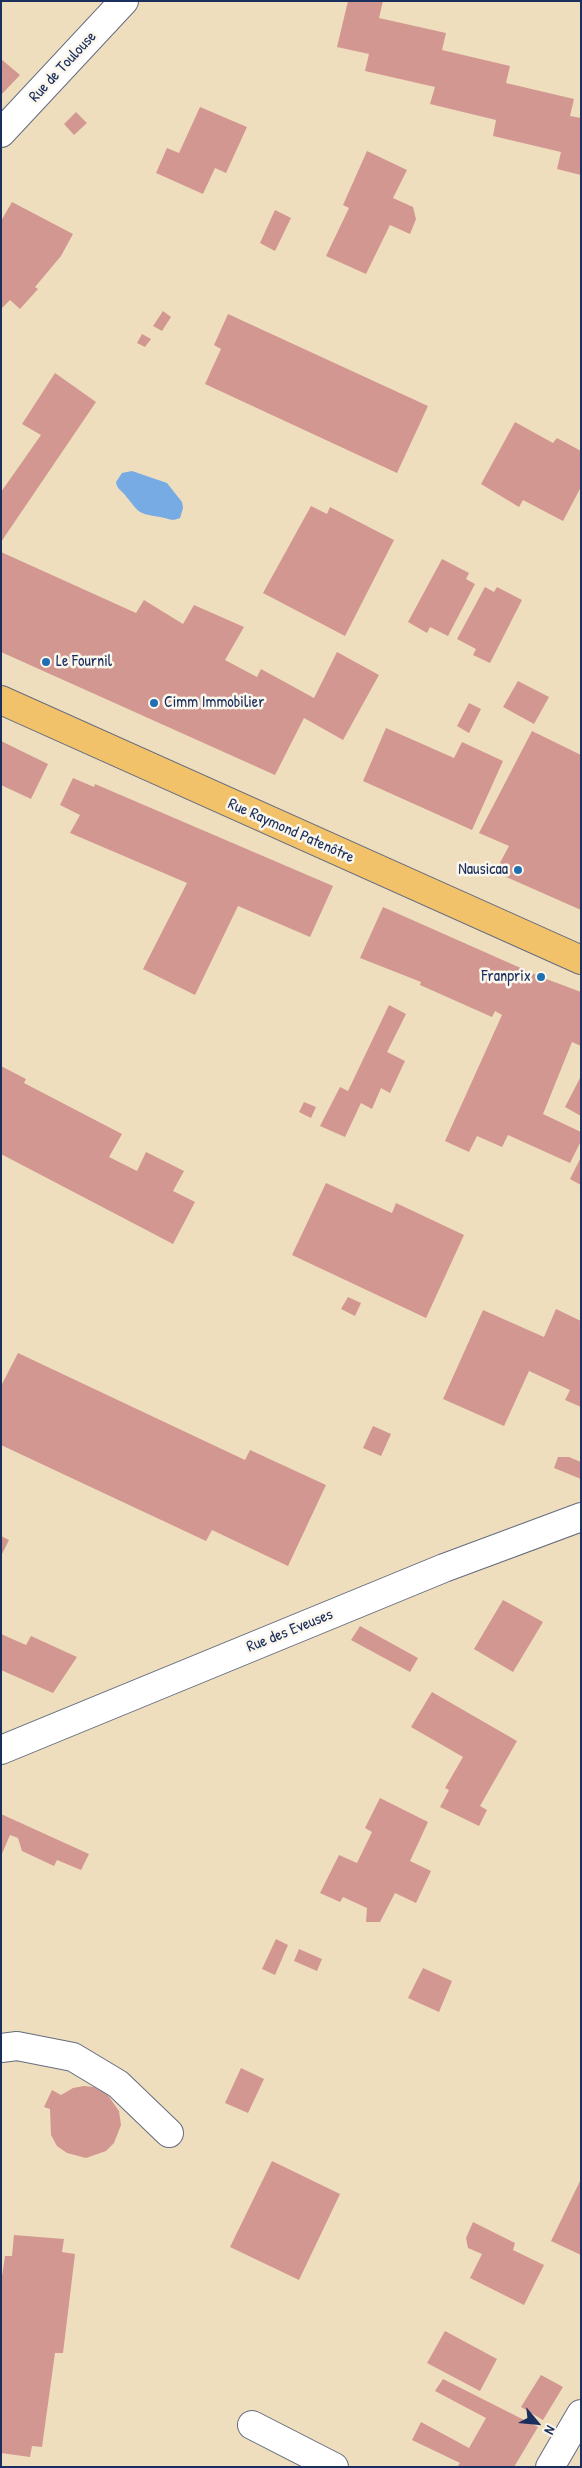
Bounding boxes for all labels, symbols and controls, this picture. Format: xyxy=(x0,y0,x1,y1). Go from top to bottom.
street label: Rue de Toulouse xyxy=(25,28,101,106)
place label: Le Fournil xyxy=(56,652,112,672)
marker: Le Fournil xyxy=(40,656,52,668)
place label: Cimm Immobilier xyxy=(164,693,264,713)
marker: Cimm Immobilier xyxy=(148,697,160,709)
street label: Rue Raymond Patenôtre xyxy=(225,795,357,867)
place label: Nausicaa xyxy=(458,860,508,880)
marker: Nausicaa xyxy=(512,864,524,876)
place label: Franprix xyxy=(482,967,531,987)
marker: Franprix xyxy=(535,971,547,983)
street label: Rue des Eveuses xyxy=(244,1605,336,1657)
north arrow xyxy=(512,2398,562,2448)
text: N xyxy=(541,2423,561,2438)

